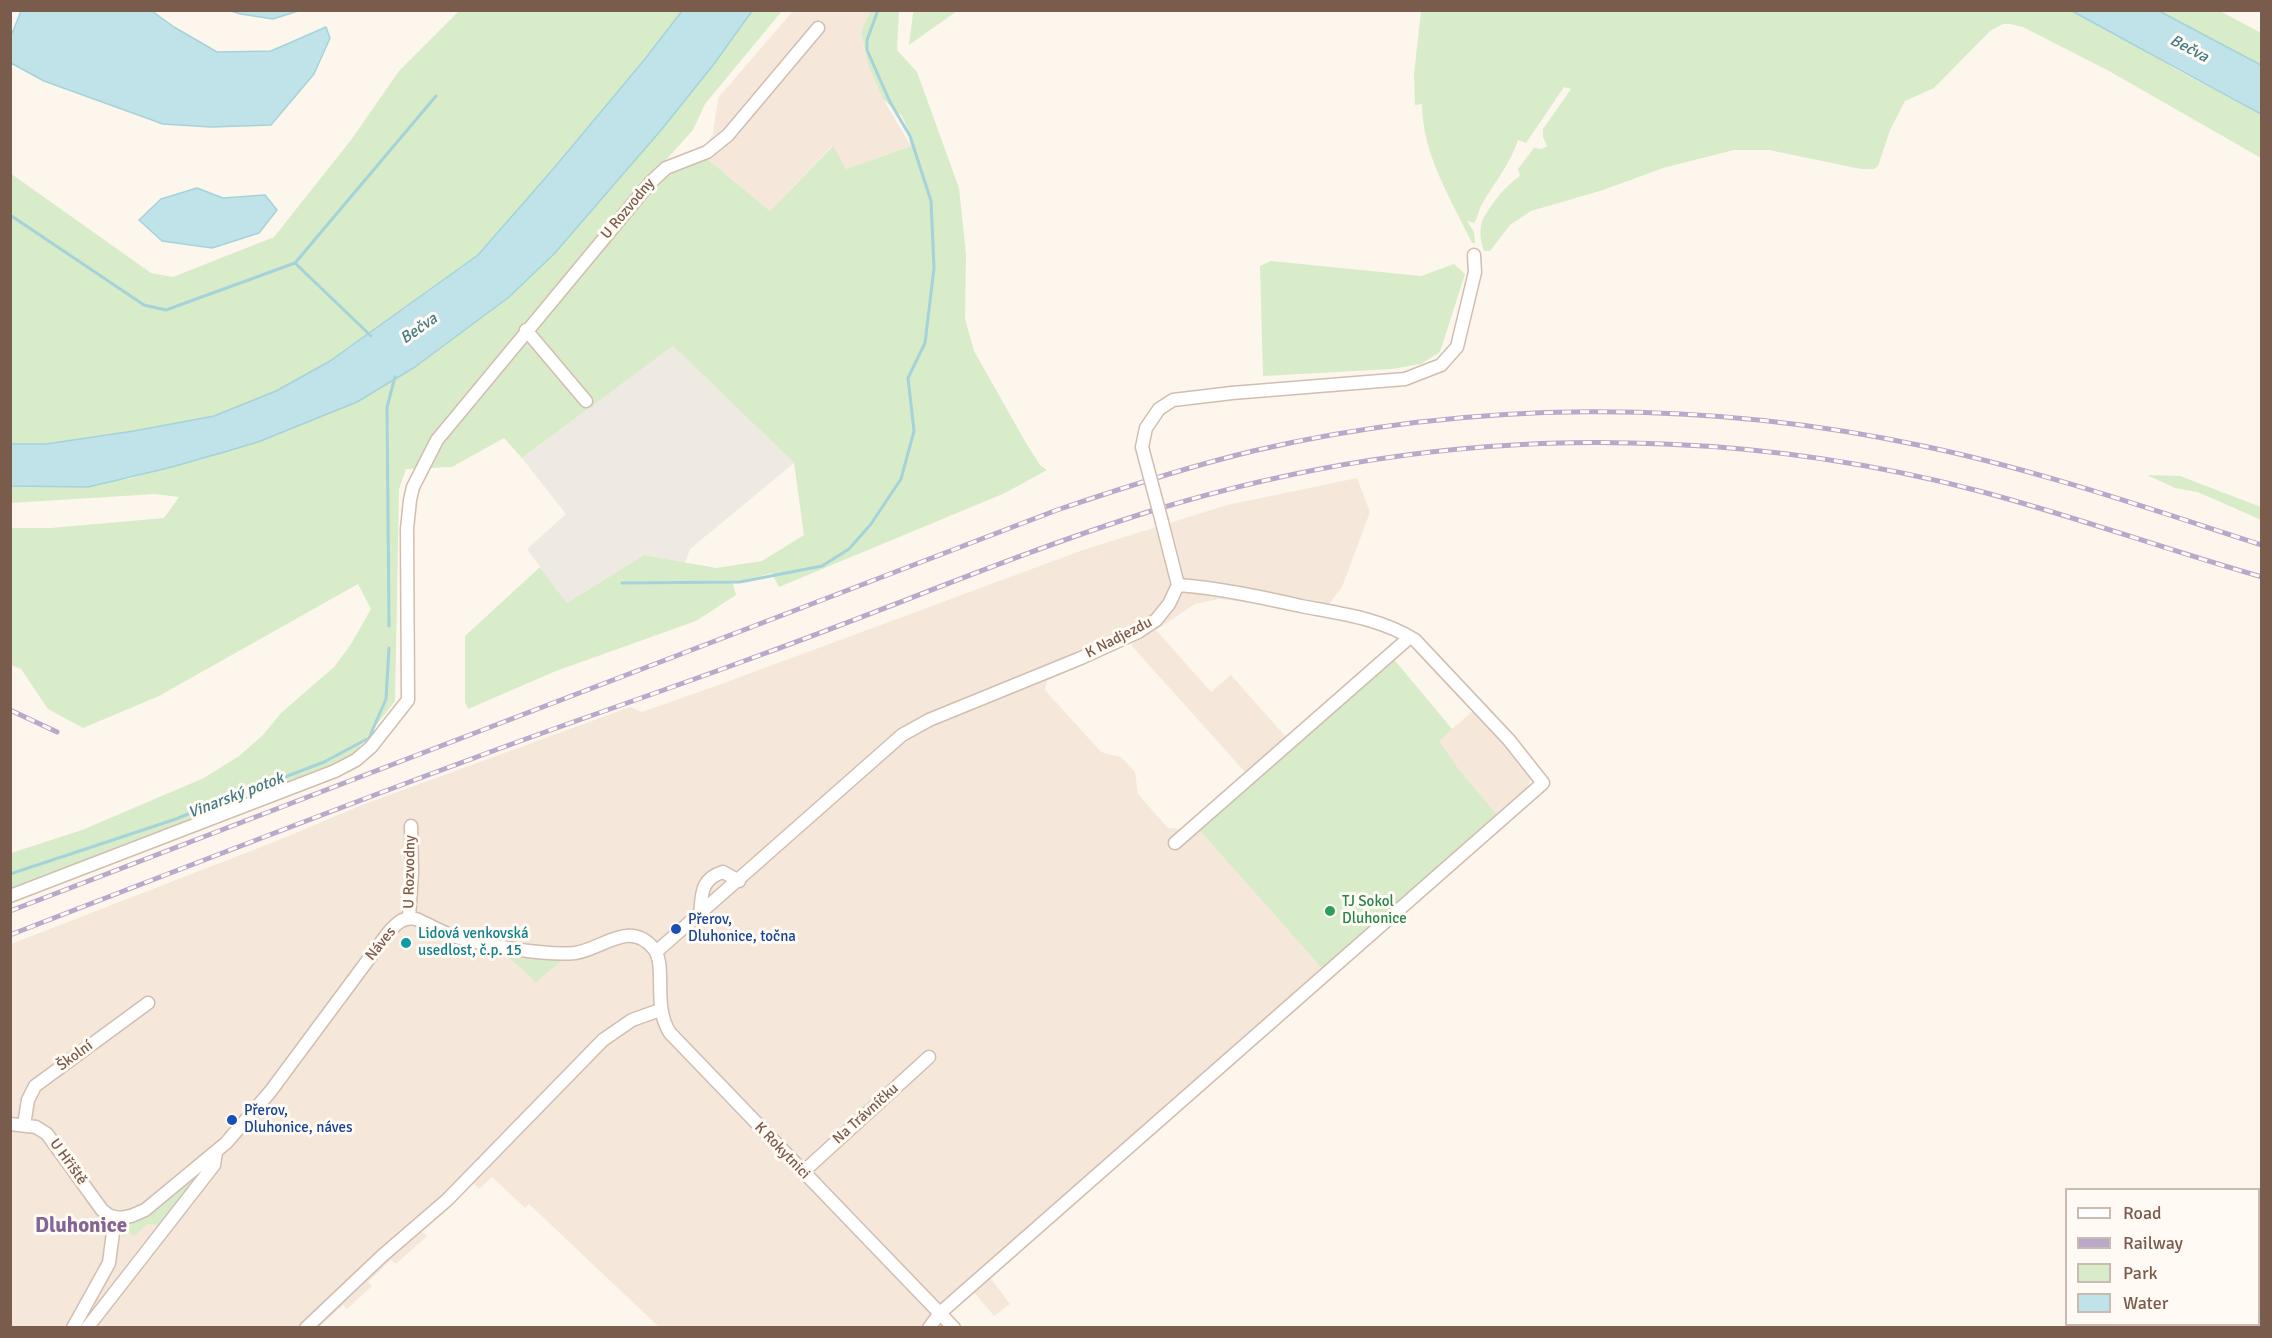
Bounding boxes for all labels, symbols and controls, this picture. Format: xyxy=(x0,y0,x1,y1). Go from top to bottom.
water label: Bečva xyxy=(2167,31,2211,67)
street label: U Rozvodny xyxy=(597,175,659,243)
water label: Bečva xyxy=(397,309,441,349)
street label: K Nadjezdu xyxy=(1083,614,1155,662)
water label: Vinarský potok xyxy=(186,769,286,823)
street label: U Rozvodny xyxy=(400,835,420,909)
place label: TJ Sokol Dluhonice xyxy=(1342,893,1407,928)
marker: TJ Sokol Dluhonice xyxy=(1323,904,1337,918)
place label: Přerov, Dluhonice, točna xyxy=(688,911,796,946)
marker: Přerov, Dluhonice, točna xyxy=(669,922,683,936)
street label: Náves xyxy=(362,923,400,965)
place label: Lidová venkovská usedlost, č.p. 15 xyxy=(418,925,529,960)
marker: Lidová venkovská usedlost, č.p. 15 xyxy=(399,936,413,950)
street label: Školní xyxy=(54,1037,96,1075)
street label: Na Trávníčku xyxy=(829,1080,903,1148)
place label: Přerov, Dluhonice, náves xyxy=(244,1102,352,1137)
marker: Přerov, Dluhonice, náves xyxy=(225,1113,239,1127)
street label: K Rokytnici xyxy=(750,1119,814,1183)
street label: U Hřiště xyxy=(45,1135,91,1189)
legend xyxy=(2065,1188,2260,1326)
text: Road xyxy=(2123,1202,2162,1224)
district label: Dluhonice xyxy=(35,1213,127,1239)
text: Railway xyxy=(2123,1232,2183,1254)
text: Park xyxy=(2123,1262,2158,1284)
text: Water xyxy=(2123,1292,2168,1314)

